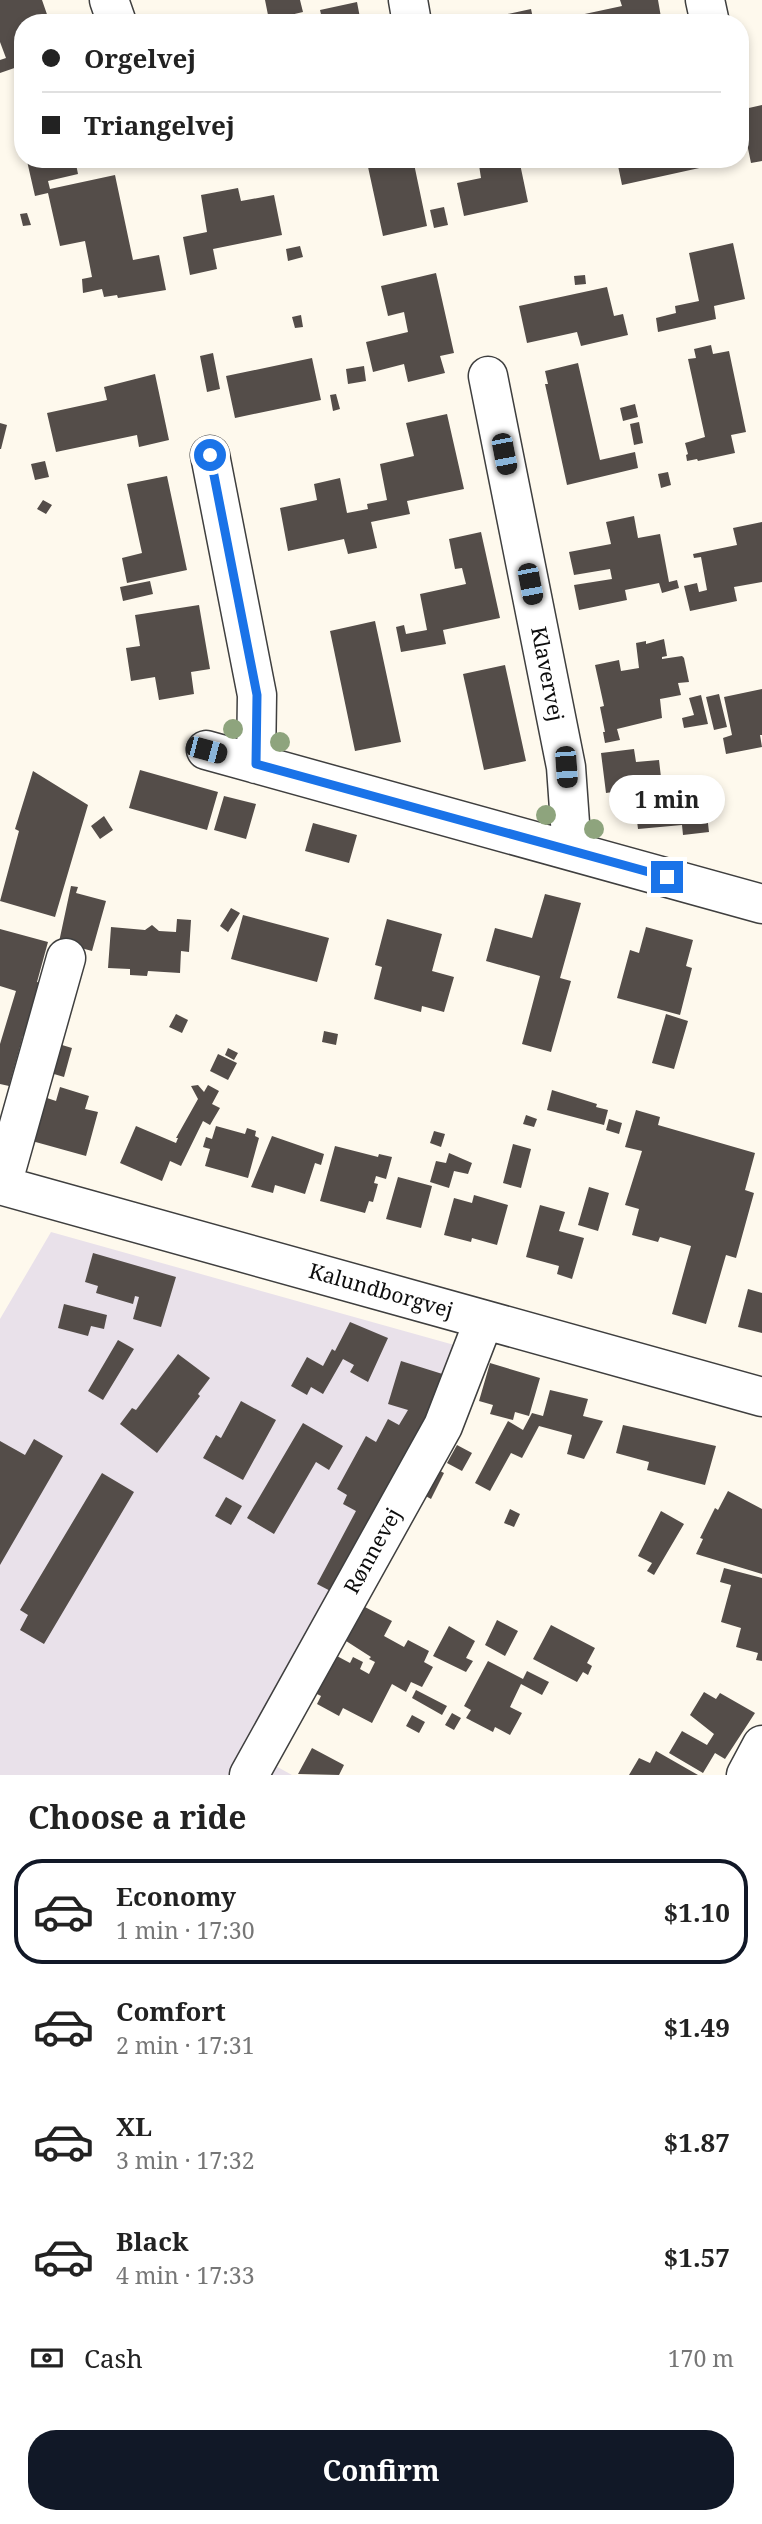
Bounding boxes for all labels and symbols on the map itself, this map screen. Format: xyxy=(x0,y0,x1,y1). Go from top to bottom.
car xyxy=(490,431,519,477)
route start xyxy=(194,439,226,471)
car xyxy=(516,561,545,607)
street label: Klavervej xyxy=(525,624,571,724)
car xyxy=(183,734,230,766)
car xyxy=(555,745,578,789)
callout: 1 min xyxy=(609,776,725,824)
route end xyxy=(651,861,683,893)
street label: Kalundborgvej xyxy=(306,1256,457,1324)
street label: Rønnevej xyxy=(337,1503,407,1598)

